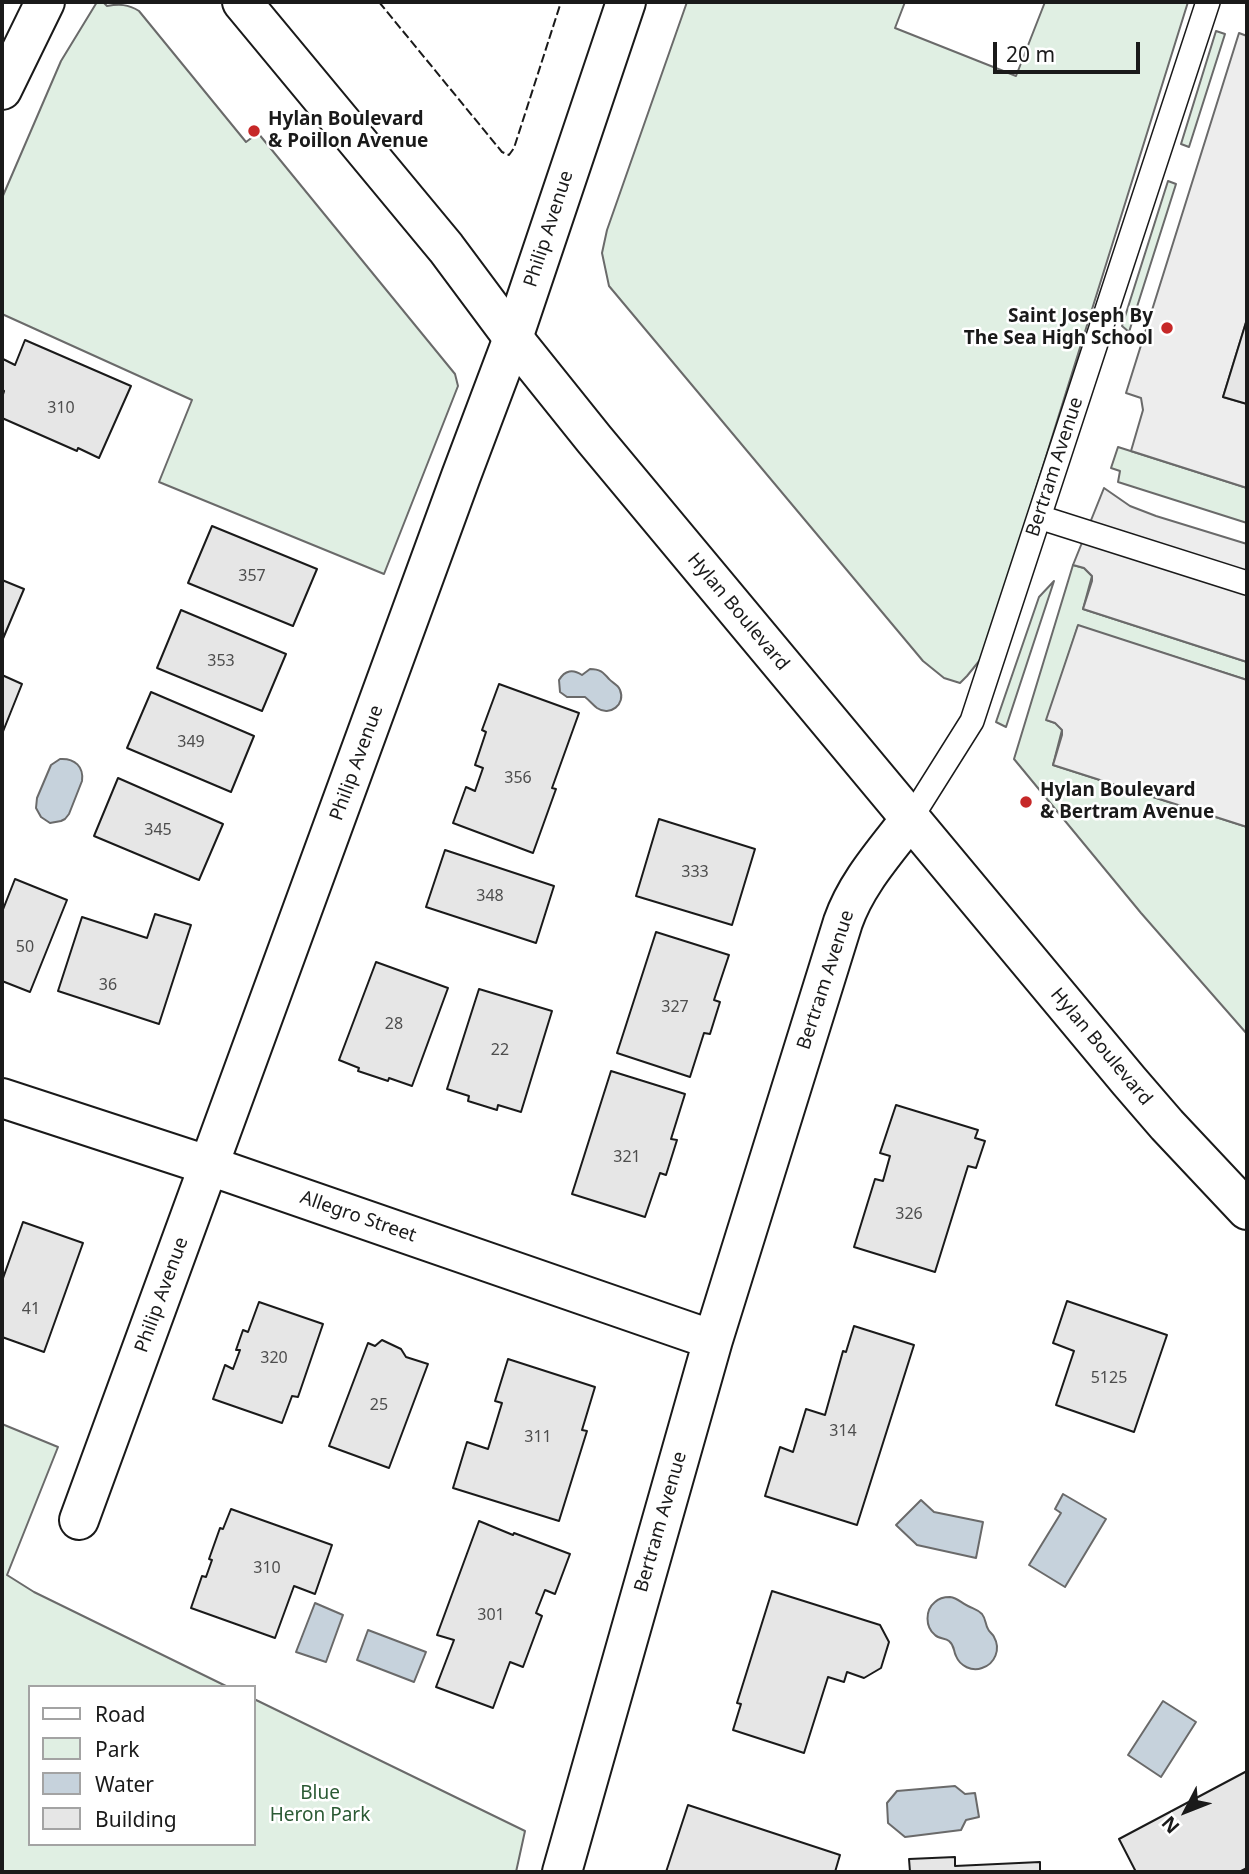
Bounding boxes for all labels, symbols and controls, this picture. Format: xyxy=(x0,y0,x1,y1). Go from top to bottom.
scale bar xyxy=(997,28,1144,72)
text: 20 m xyxy=(1006,40,1055,68)
place label: Hylan Boulevard & Poillon Avenue xyxy=(268,109,428,153)
marker: Hylan Boulevard & Poillon Avenue xyxy=(246,123,262,139)
street label: Philip Avenue xyxy=(519,168,579,290)
place label: Saint Joseph By The Sea High School xyxy=(964,306,1153,350)
marker: Saint Joseph By The Sea High School xyxy=(1159,320,1175,336)
street label: Bertram Avenue xyxy=(1022,394,1088,540)
house number: 310 xyxy=(47,398,75,418)
street label: Hylan Boulevard xyxy=(682,549,794,675)
house number: 357 xyxy=(238,566,266,586)
house number: 353 xyxy=(207,651,235,671)
street label: Philip Avenue xyxy=(326,702,388,824)
house number: 349 xyxy=(177,732,205,752)
house number: 356 xyxy=(504,768,532,788)
place label: Hylan Boulevard & Bertram Avenue xyxy=(1040,780,1214,824)
marker: Hylan Boulevard & Bertram Avenue xyxy=(1018,794,1034,810)
house number: 345 xyxy=(144,820,172,840)
house number: 333 xyxy=(681,862,709,882)
house number: 348 xyxy=(476,886,504,906)
street label: Bertram Avenue xyxy=(793,907,859,1053)
house number: 50 xyxy=(16,937,34,957)
house number: 36 xyxy=(99,975,117,995)
street label: Hylan Boulevard xyxy=(1045,984,1157,1110)
house number: 327 xyxy=(661,997,689,1017)
house number: 28 xyxy=(385,1014,403,1034)
house number: 22 xyxy=(491,1040,509,1060)
house number: 321 xyxy=(613,1147,641,1167)
street label: Allegro Street xyxy=(297,1186,419,1248)
house number: 326 xyxy=(895,1204,923,1224)
street label: Philip Avenue xyxy=(131,1234,193,1356)
house number: 41 xyxy=(22,1299,40,1319)
house number: 320 xyxy=(260,1348,288,1368)
house number: 5125 xyxy=(1091,1368,1127,1388)
house number: 25 xyxy=(370,1395,388,1415)
house number: 314 xyxy=(829,1421,857,1441)
house number: 311 xyxy=(524,1427,552,1447)
street label: Bertram Avenue xyxy=(630,1449,692,1595)
house number: 310 xyxy=(253,1558,281,1578)
house number: 301 xyxy=(477,1605,505,1625)
legend xyxy=(28,1685,256,1846)
text: Road xyxy=(95,1700,145,1728)
text: Park xyxy=(95,1735,139,1763)
text: Water xyxy=(95,1770,154,1798)
north arrow xyxy=(1151,1776,1221,1846)
park label: Blue Heron Park xyxy=(270,1783,370,1827)
text: Building xyxy=(95,1805,177,1833)
text: N xyxy=(1156,1811,1185,1839)

